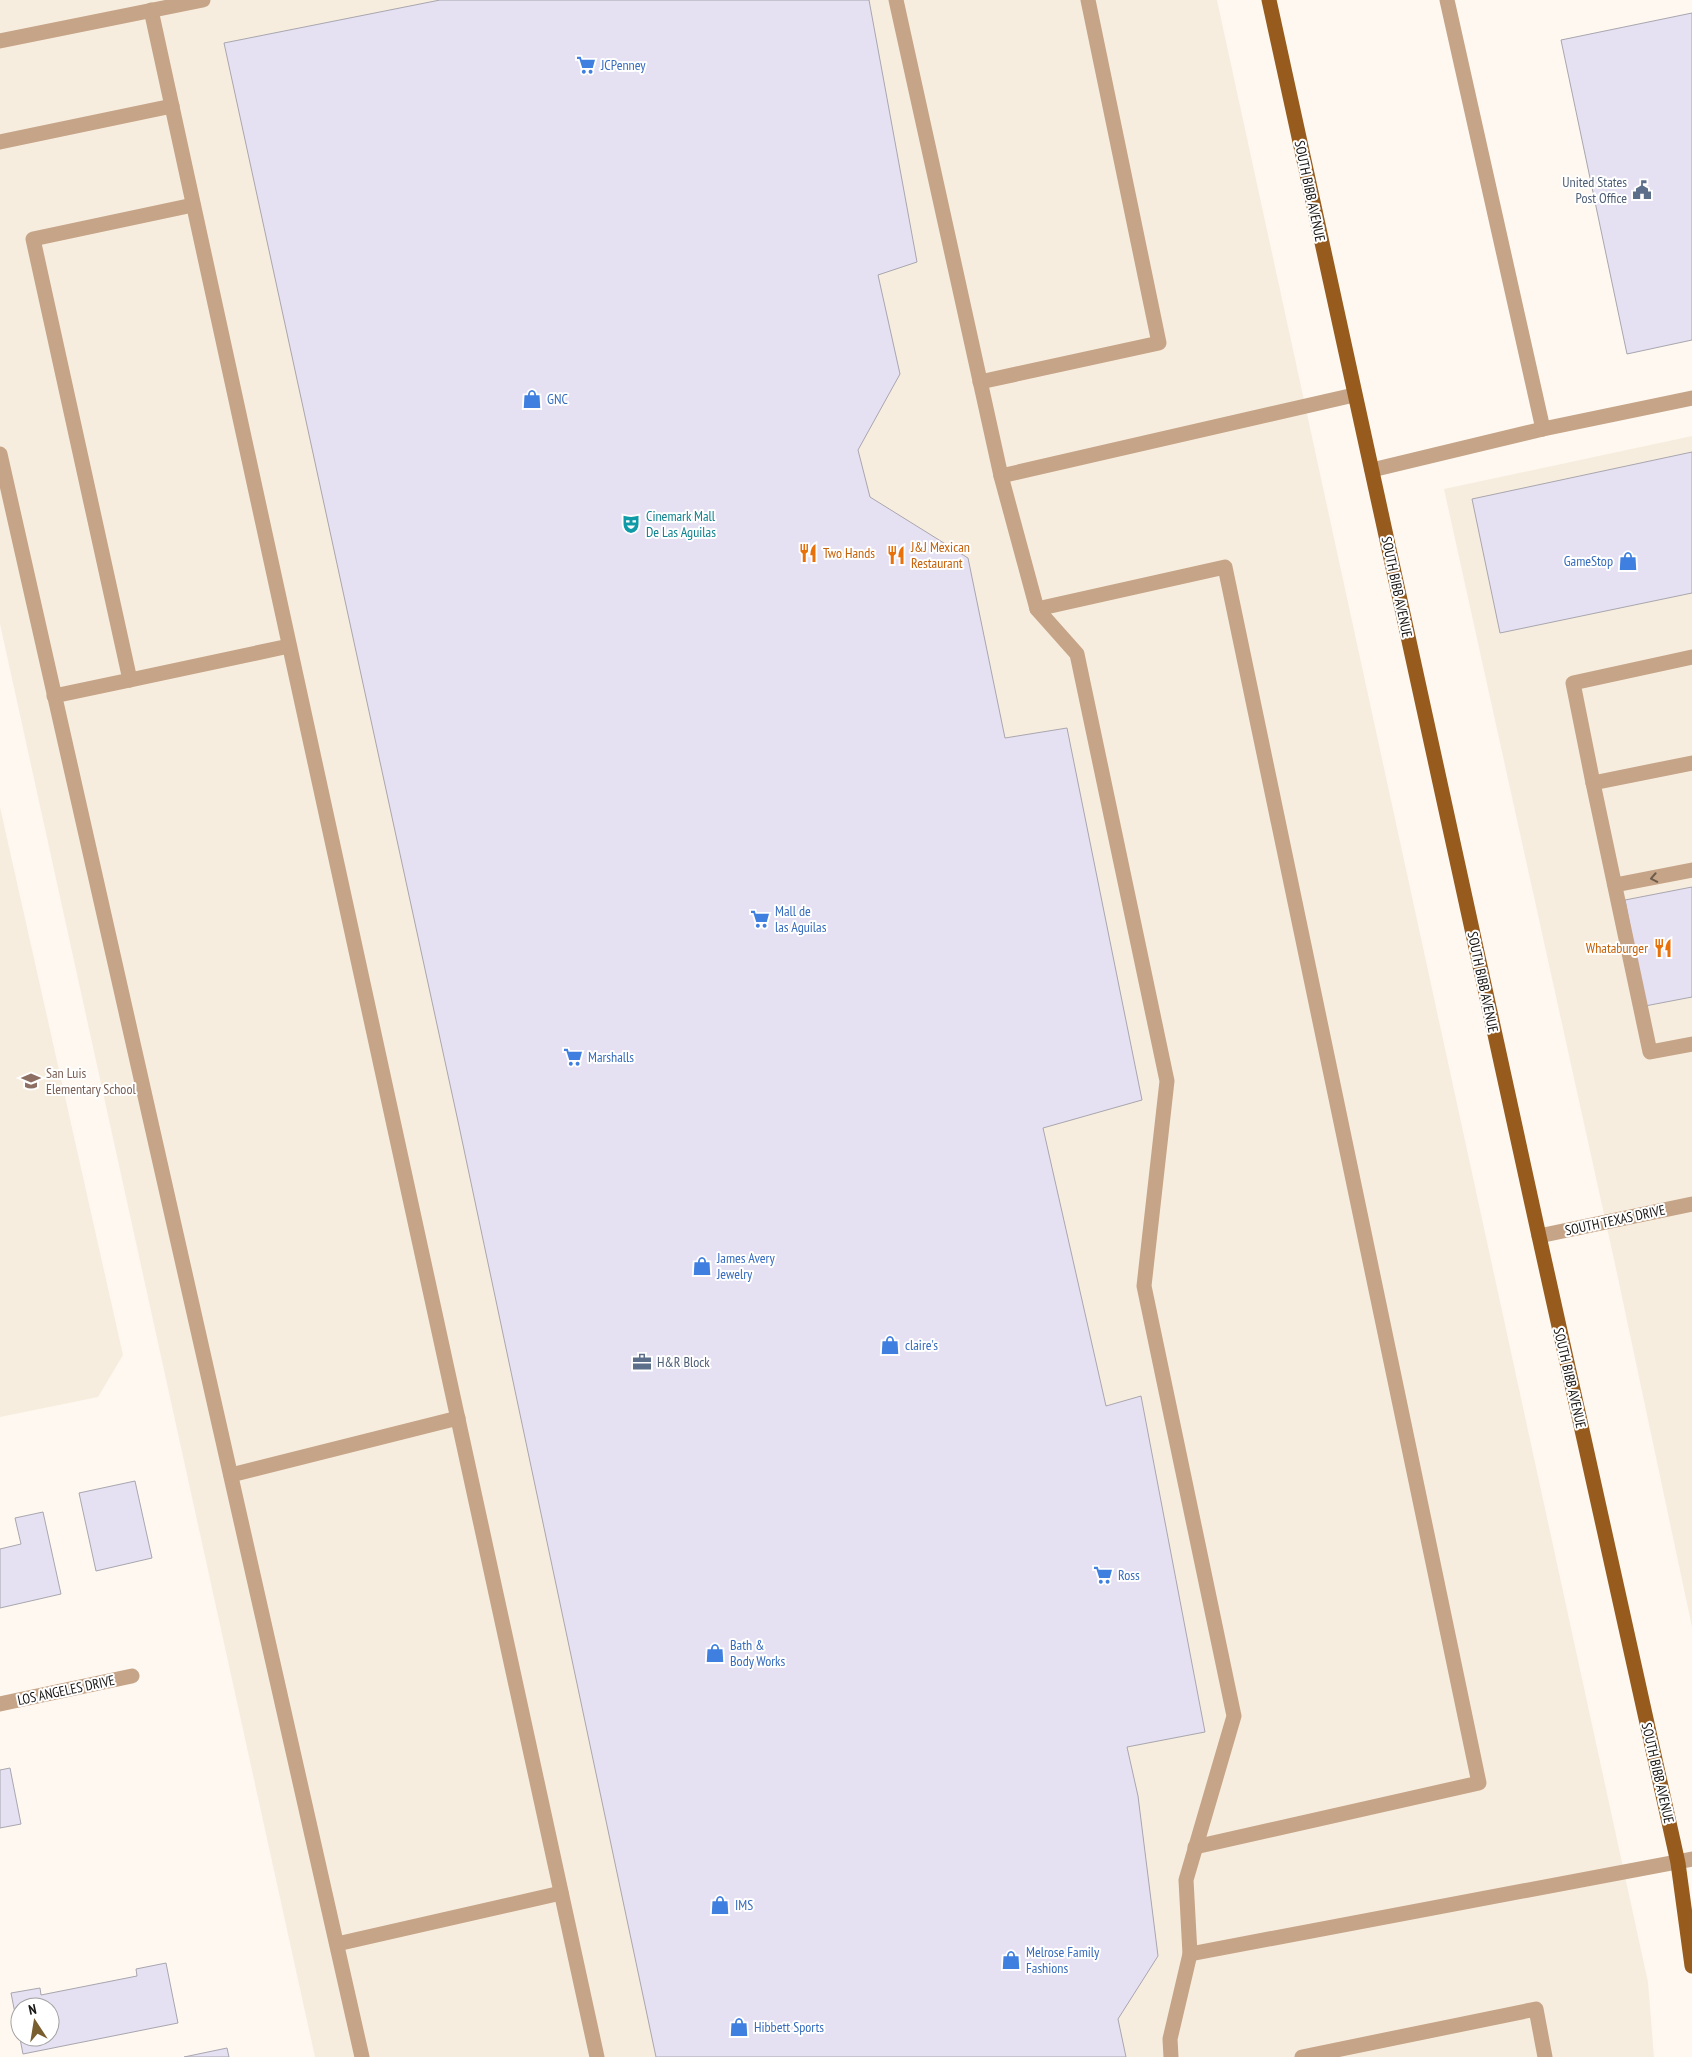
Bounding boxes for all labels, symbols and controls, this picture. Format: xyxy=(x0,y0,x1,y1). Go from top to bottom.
supermarket icon: JCPenney xyxy=(575,54,597,76)
place label: JCPenney xyxy=(600,56,646,74)
street label: SOUTH BIBB AVENUE xyxy=(1291,139,1329,243)
place label: United States Post Office xyxy=(1562,173,1627,207)
public building icon: United States Post Office xyxy=(1631,179,1653,201)
shop icon: GNC xyxy=(521,388,543,410)
place label: GNC xyxy=(547,390,568,408)
place label: Cinemark Mall De Las Aguilas xyxy=(646,507,716,541)
theatre icon: Cinemark Mall De Las Aguilas xyxy=(620,513,642,535)
street label: SOUTH BIBB AVENUE xyxy=(1378,535,1416,639)
place label: J&J Mexican Restaurant xyxy=(910,538,970,572)
restaurant icon: Two Hands xyxy=(797,542,819,564)
place label: Two Hands xyxy=(823,544,875,562)
restaurant icon: J&J Mexican Restaurant xyxy=(885,544,907,566)
shop icon: GameStop xyxy=(1617,550,1639,572)
place label: GameStop xyxy=(1564,552,1613,570)
one-way arrow xyxy=(1649,872,1658,883)
place label: Mall de las Aguilas xyxy=(775,902,827,936)
supermarket icon: Mall de las Aguilas xyxy=(749,908,771,930)
street label: SOUTH BIBB AVENUE xyxy=(1464,930,1502,1034)
restaurant icon: Whataburger xyxy=(1652,937,1674,959)
place label: Whataburger xyxy=(1586,939,1648,957)
supermarket icon: Marshalls xyxy=(562,1046,584,1068)
place label: Marshalls xyxy=(588,1048,634,1066)
place label: San Luis Elementary School xyxy=(46,1064,136,1098)
school or university icon: San Luis Elementary School xyxy=(20,1070,42,1092)
street label: SOUTH TEXAS DRIVE xyxy=(1563,1201,1667,1239)
place label: James Avery Jewelry xyxy=(716,1249,775,1283)
shop icon: James Avery Jewelry xyxy=(691,1255,713,1277)
street label: SOUTH BIBB AVENUE xyxy=(1550,1326,1590,1430)
shop icon: claire's xyxy=(879,1334,901,1356)
place label: claire's xyxy=(905,1336,938,1354)
office icon: H&R Block xyxy=(631,1351,653,1373)
place label: H&R Block xyxy=(657,1353,710,1371)
supermarket icon: Ross xyxy=(1092,1564,1114,1586)
place label: Ross xyxy=(1118,1566,1140,1584)
place label: Bath & Body Works xyxy=(730,1636,786,1670)
shop icon: Bath & Body Works xyxy=(704,1642,726,1664)
street label: LOS ANGELES DRIVE xyxy=(16,1671,116,1709)
street label: SOUTH BIBB AVENUE xyxy=(1638,1721,1678,1825)
shop icon: IMS xyxy=(709,1894,731,1916)
place label: IMS xyxy=(735,1896,753,1914)
place label: Melrose Family Fashions xyxy=(1026,1943,1100,1977)
shop icon: Melrose Family Fashions xyxy=(1000,1949,1022,1971)
north arrow xyxy=(10,1997,60,2047)
text: N xyxy=(27,2000,38,2019)
shop icon: Hibbett Sports xyxy=(728,2016,750,2038)
place label: Hibbett Sports xyxy=(754,2018,824,2036)

